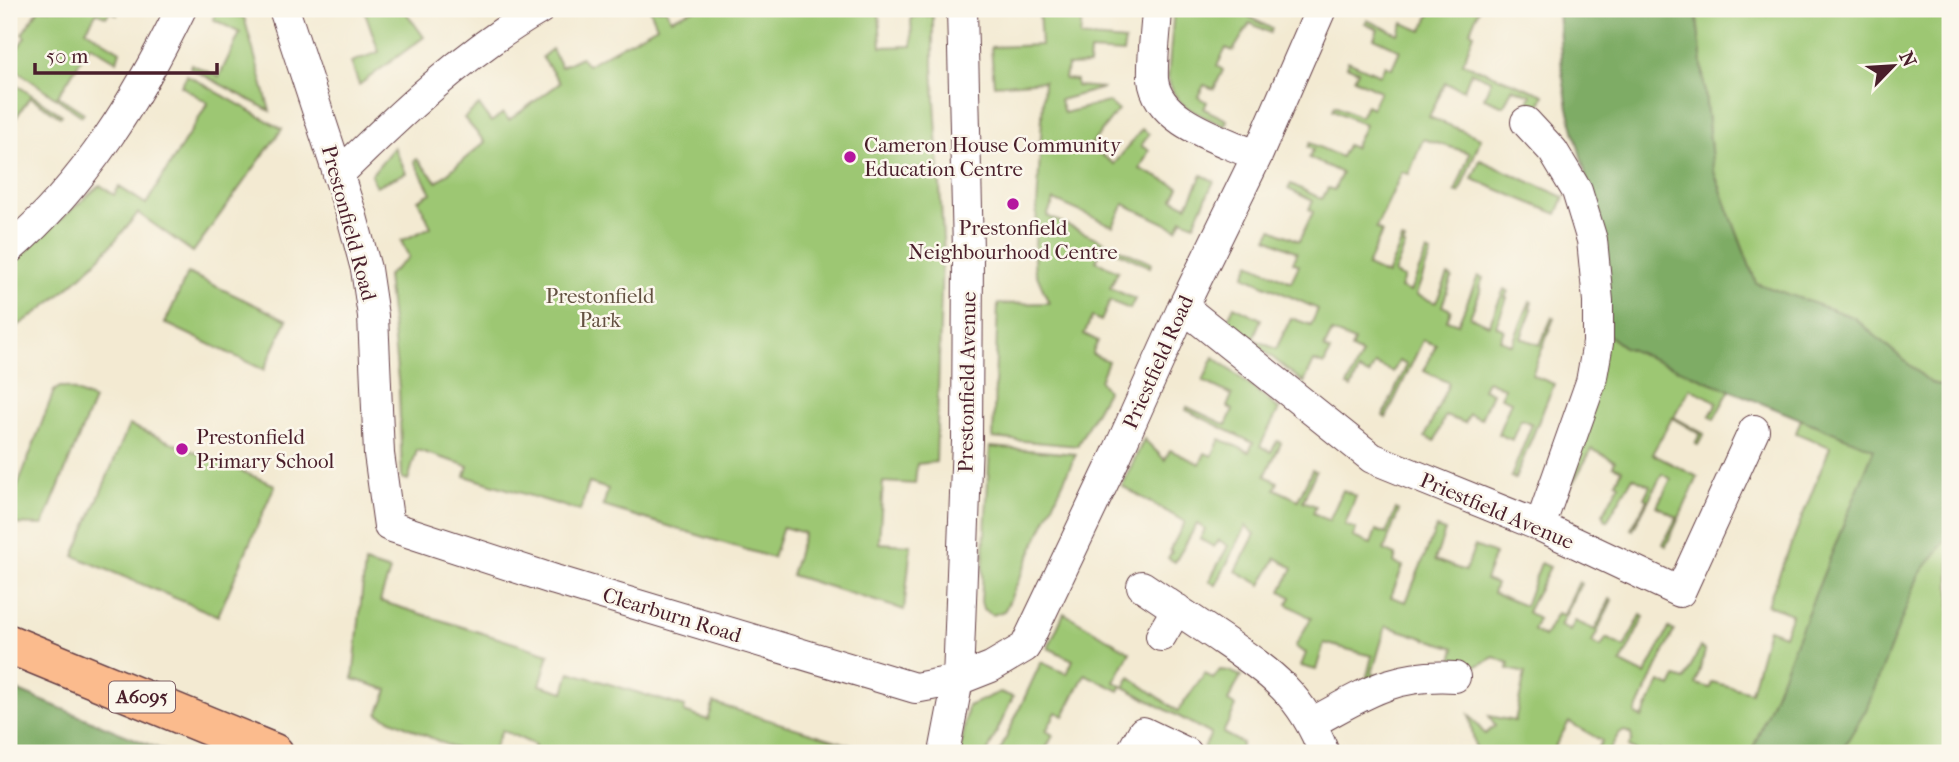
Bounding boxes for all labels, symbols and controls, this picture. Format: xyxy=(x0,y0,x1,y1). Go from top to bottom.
scale bar xyxy=(35,32,217,76)
north arrow xyxy=(1857,32,1927,102)
text: 50 m xyxy=(46,44,89,68)
text: N xyxy=(1894,48,1921,71)
place label: Cameron House Community Education Centre xyxy=(864,133,1122,181)
street label: Prestonfield Road xyxy=(317,143,381,304)
marker: Cameron House Community Education Centre xyxy=(842,149,858,165)
marker: Prestonfield Neighbourhood Centre xyxy=(1005,196,1021,212)
place label: Prestonfield Neighbourhood Centre xyxy=(908,216,1118,264)
park label: Prestonfield Park xyxy=(546,284,655,332)
street label: Prestonfield Avenue xyxy=(953,291,981,473)
street label: Priestfield Road xyxy=(1118,291,1198,432)
place label: Prestonfield Primary School xyxy=(196,425,334,473)
marker: Prestonfield Primary School xyxy=(174,441,190,457)
street label: Priestfield Avenue xyxy=(1417,468,1577,554)
street label: Clearburn Road xyxy=(600,582,745,648)
road number: A6095 xyxy=(109,682,175,712)

